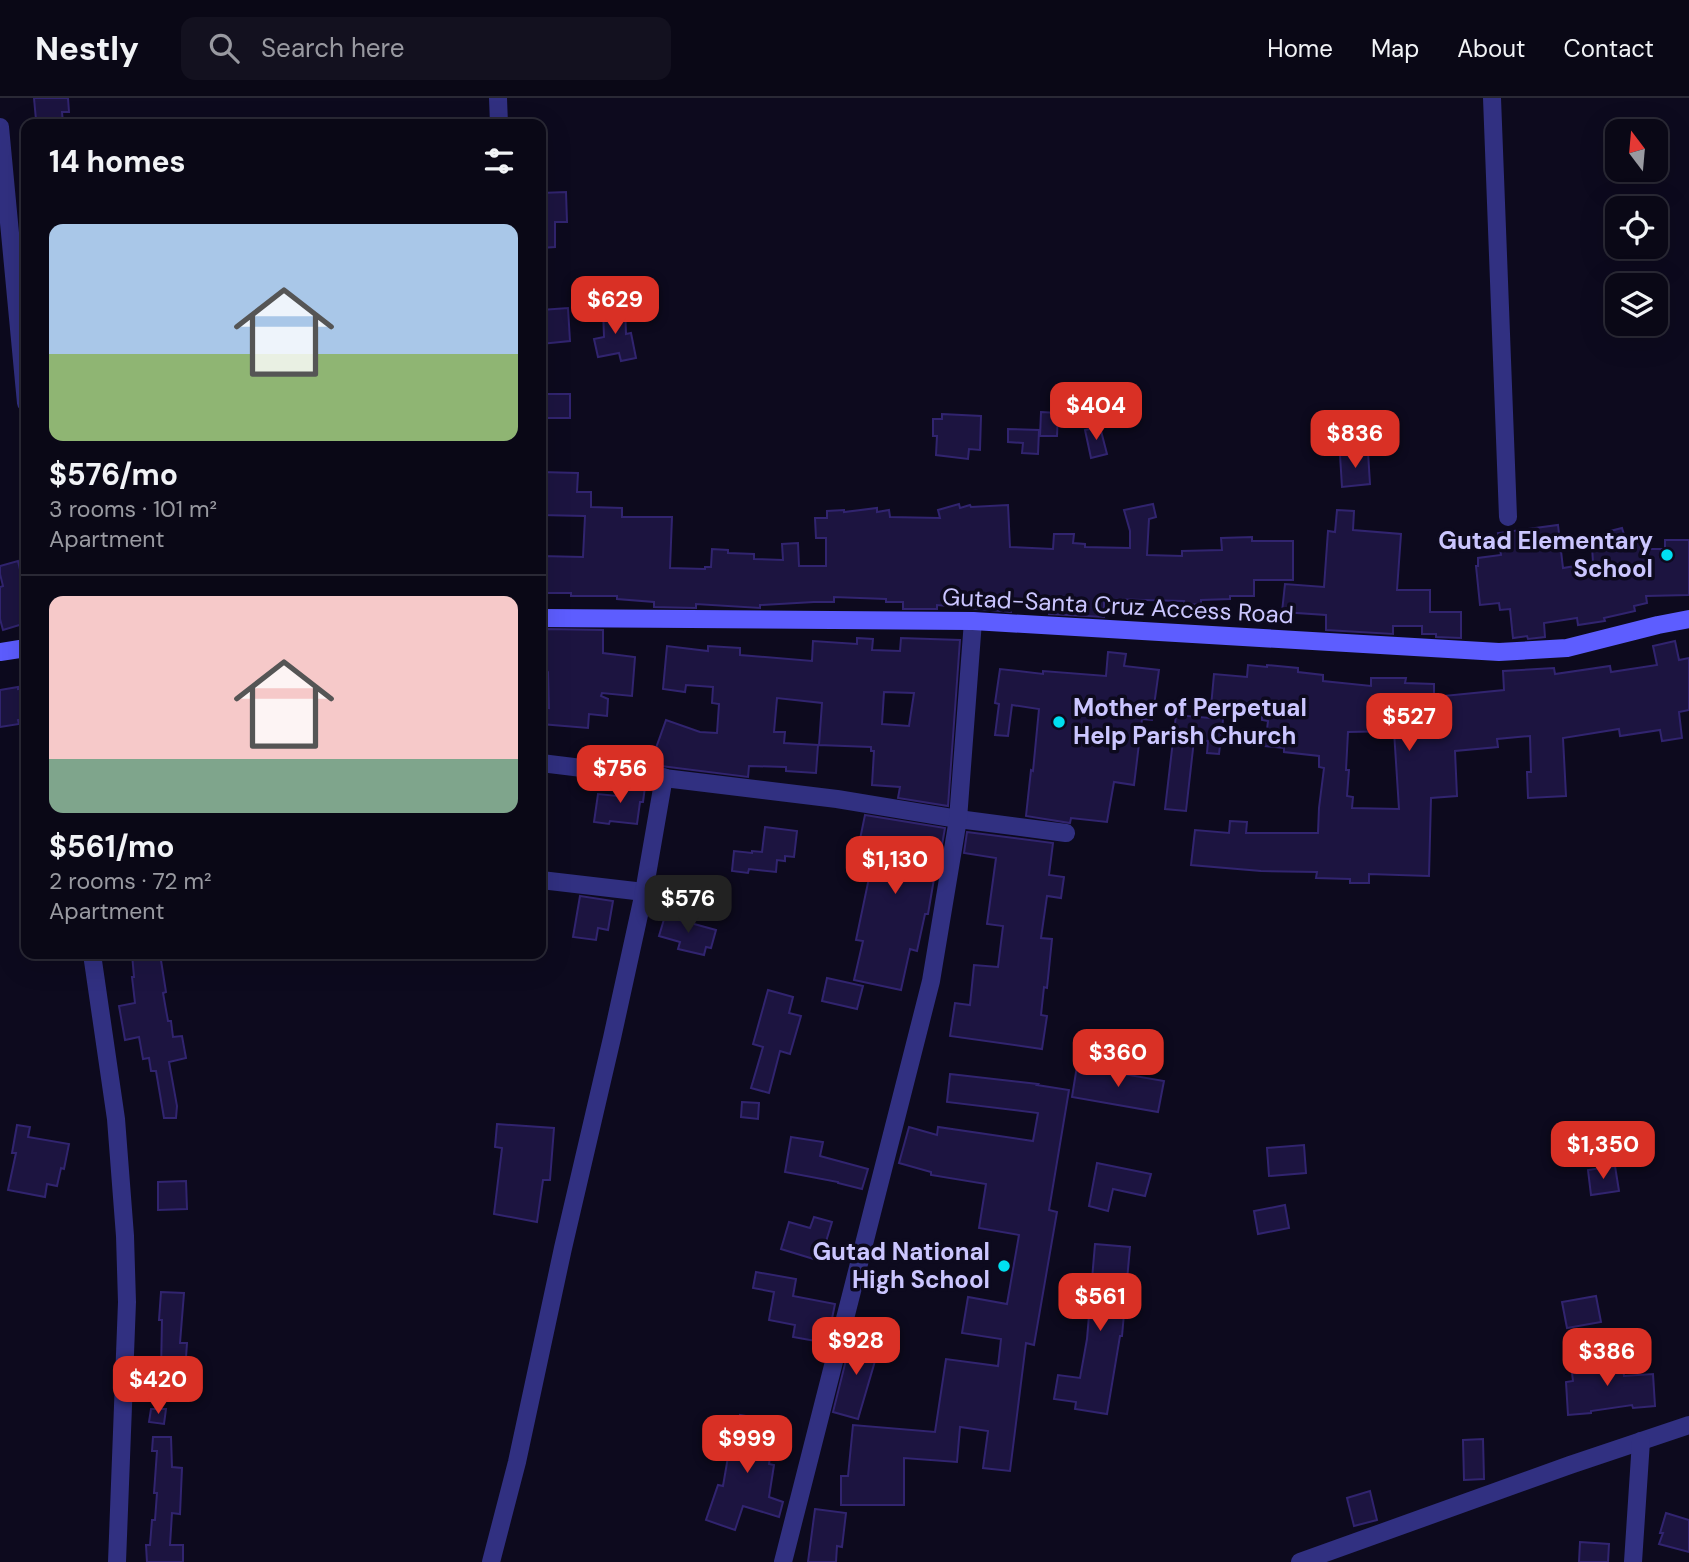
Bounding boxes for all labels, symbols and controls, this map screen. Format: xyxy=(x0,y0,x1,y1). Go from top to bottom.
search box xyxy=(181,17,671,80)
text: Nestly xyxy=(35,27,139,70)
icon: search xyxy=(205,29,243,67)
text: Search here xyxy=(261,31,405,65)
text: Home xyxy=(1267,33,1333,64)
text: Map xyxy=(1371,33,1419,64)
text: About xyxy=(1457,33,1526,64)
text: Contact xyxy=(1564,33,1654,64)
north arrow xyxy=(1605,119,1668,182)
map controls xyxy=(1605,119,1668,336)
text: 14 homes xyxy=(49,142,186,181)
icon: filters xyxy=(480,142,518,180)
button: locate xyxy=(1605,196,1668,259)
icon: home xyxy=(221,269,347,395)
button: layers xyxy=(1605,273,1668,336)
pin: $629 xyxy=(574,276,656,336)
text: $629 xyxy=(587,284,643,314)
pin: $404 xyxy=(1055,382,1137,442)
text: $404 xyxy=(1066,390,1126,420)
pin: $836 xyxy=(1314,410,1396,470)
text: $836 xyxy=(1327,418,1383,448)
text: $576/mo xyxy=(49,455,178,494)
text: 3 rooms · 101 m² xyxy=(49,494,217,524)
text: Apartment xyxy=(49,524,164,554)
place label: Gutad Elementary School xyxy=(1438,525,1653,584)
marker: Gutad Elementary School xyxy=(1659,547,1675,563)
street label: Gutad-Santa Cruz Access Road xyxy=(941,581,1295,630)
icon: home xyxy=(221,641,347,767)
place label: Mother of Perpetual Help Parish Church xyxy=(1073,692,1307,751)
pin: $527 xyxy=(1368,694,1450,753)
text: $527 xyxy=(1382,701,1436,731)
marker: Mother of Perpetual Help Parish Church xyxy=(1051,714,1067,730)
pin: $756 xyxy=(579,746,661,805)
text: $756 xyxy=(593,753,647,783)
text: $561/mo xyxy=(49,827,175,866)
pin: $1,130 xyxy=(838,836,952,896)
text: $1,130 xyxy=(862,844,928,874)
text: 2 rooms · 72 m² xyxy=(49,866,212,896)
pin: $576 xyxy=(647,876,729,935)
text: $576 xyxy=(661,883,715,913)
text: Apartment xyxy=(49,896,164,926)
pin: $360 xyxy=(1077,1030,1159,1089)
text: $360 xyxy=(1089,1037,1147,1067)
pin: $1,350 xyxy=(1546,1122,1660,1181)
text: $1,350 xyxy=(1567,1129,1639,1159)
place label: Gutad National High School xyxy=(812,1236,990,1295)
marker: Gutad National High School xyxy=(996,1258,1012,1274)
pin: $561 xyxy=(1059,1274,1141,1333)
text: $561 xyxy=(1074,1281,1126,1311)
pin: $928 xyxy=(815,1318,897,1377)
text: $928 xyxy=(828,1325,884,1355)
pin: $386 xyxy=(1566,1328,1648,1388)
text: $386 xyxy=(1579,1336,1635,1366)
pin: $420 xyxy=(117,1356,199,1416)
text: $420 xyxy=(129,1364,187,1394)
pin: $999 xyxy=(706,1416,788,1475)
text: $999 xyxy=(718,1423,776,1453)

